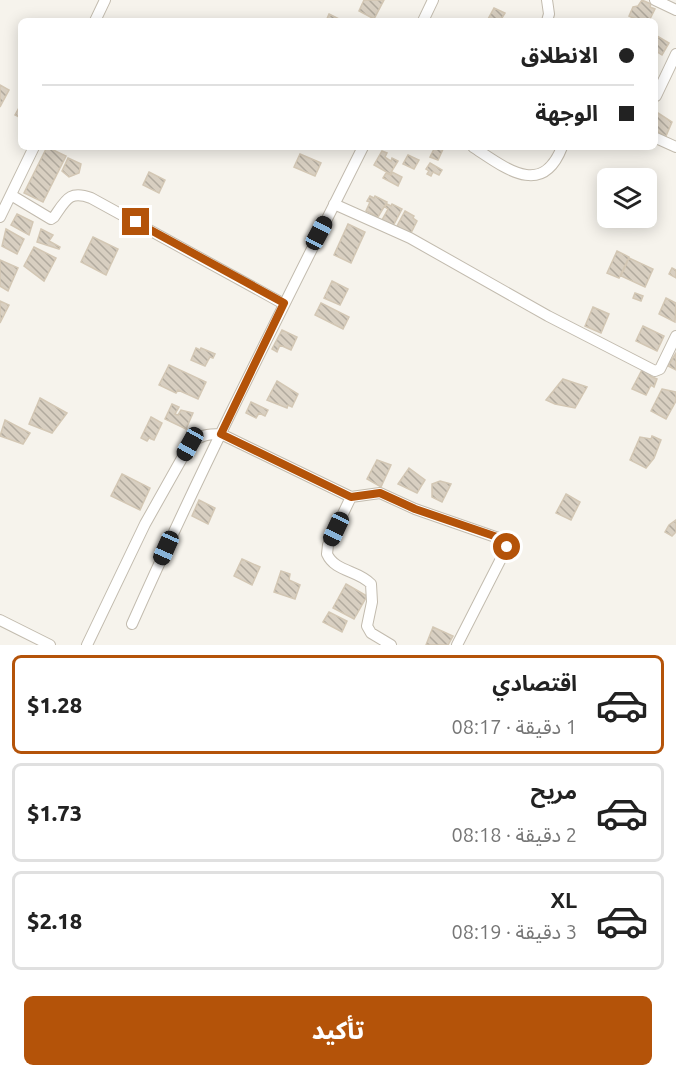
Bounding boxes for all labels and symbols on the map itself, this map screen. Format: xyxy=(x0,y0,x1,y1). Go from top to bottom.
route end xyxy=(122,208,149,235)
car xyxy=(303,213,335,253)
car xyxy=(173,424,207,464)
car xyxy=(320,509,352,549)
car xyxy=(150,528,182,568)
route start xyxy=(493,533,520,560)

